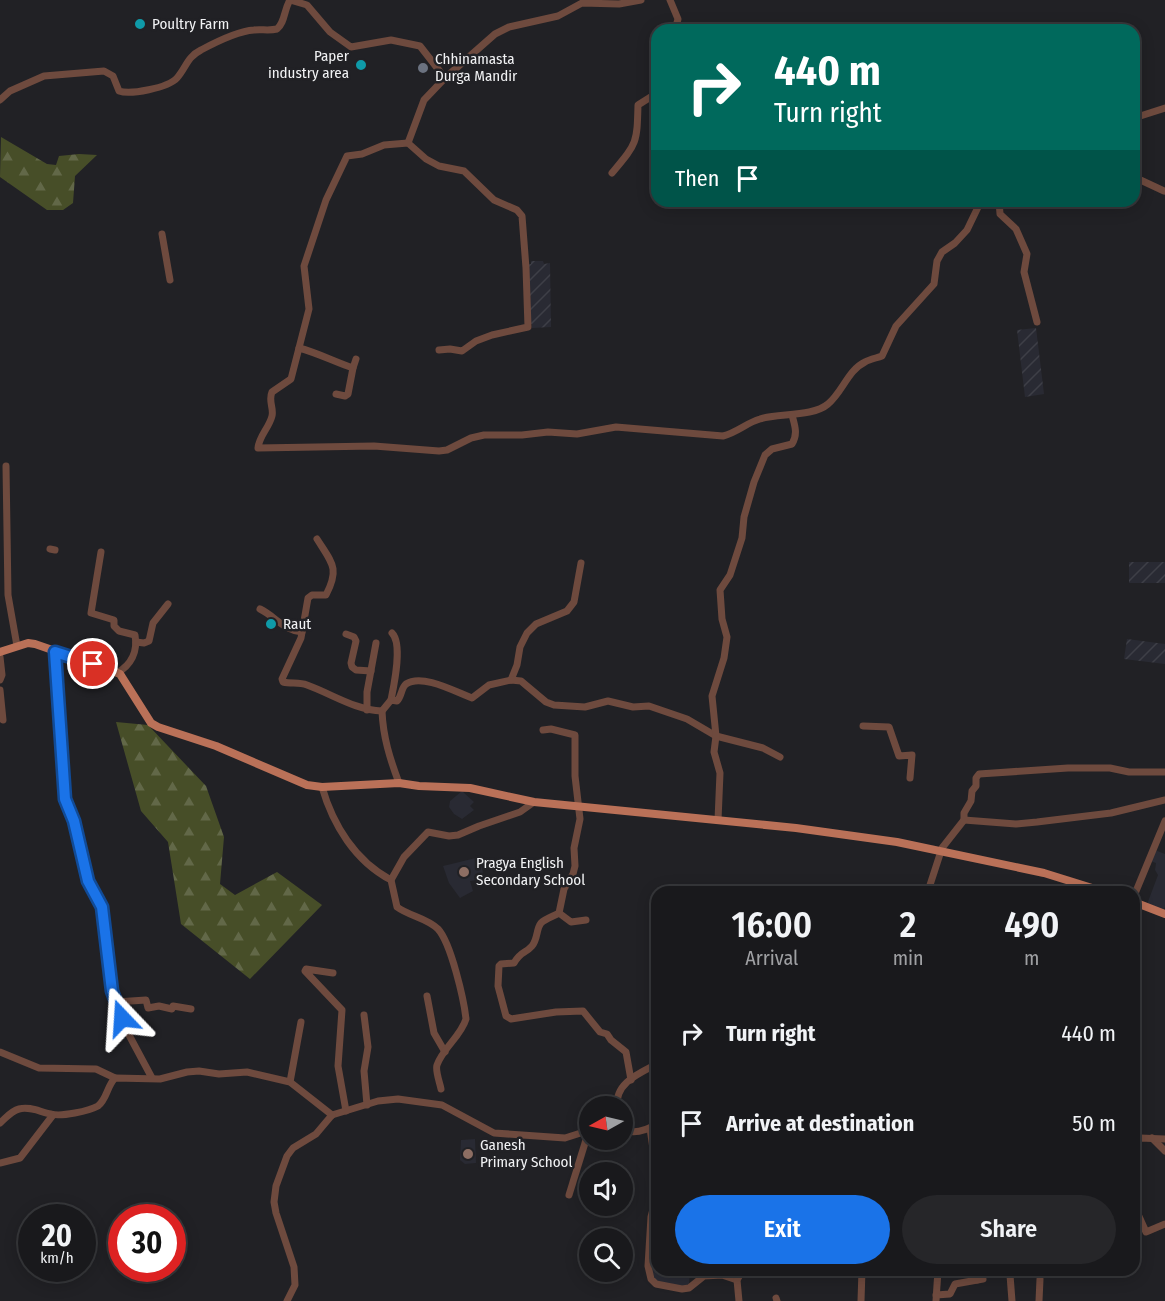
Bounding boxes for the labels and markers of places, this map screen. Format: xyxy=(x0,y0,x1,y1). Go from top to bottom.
place label: Poultry Farm xyxy=(152,15,229,33)
marker: Poultry Farm xyxy=(133,17,147,31)
place label: Paper industry area xyxy=(268,47,350,82)
place label: Chhinamasta Durga Mandir xyxy=(435,50,518,85)
marker: Paper industry area xyxy=(354,58,368,72)
marker: Chhinamasta Durga Mandir xyxy=(416,61,430,75)
place label: Raut xyxy=(283,615,311,633)
marker: Raut xyxy=(264,617,278,631)
pin xyxy=(67,638,118,689)
place label: Pragya English Secondary School xyxy=(476,854,585,889)
marker: Pragya English Secondary School xyxy=(457,865,471,879)
place label: Ganesh Primary School xyxy=(480,1136,572,1171)
marker: Ganesh Primary School xyxy=(461,1147,475,1161)

